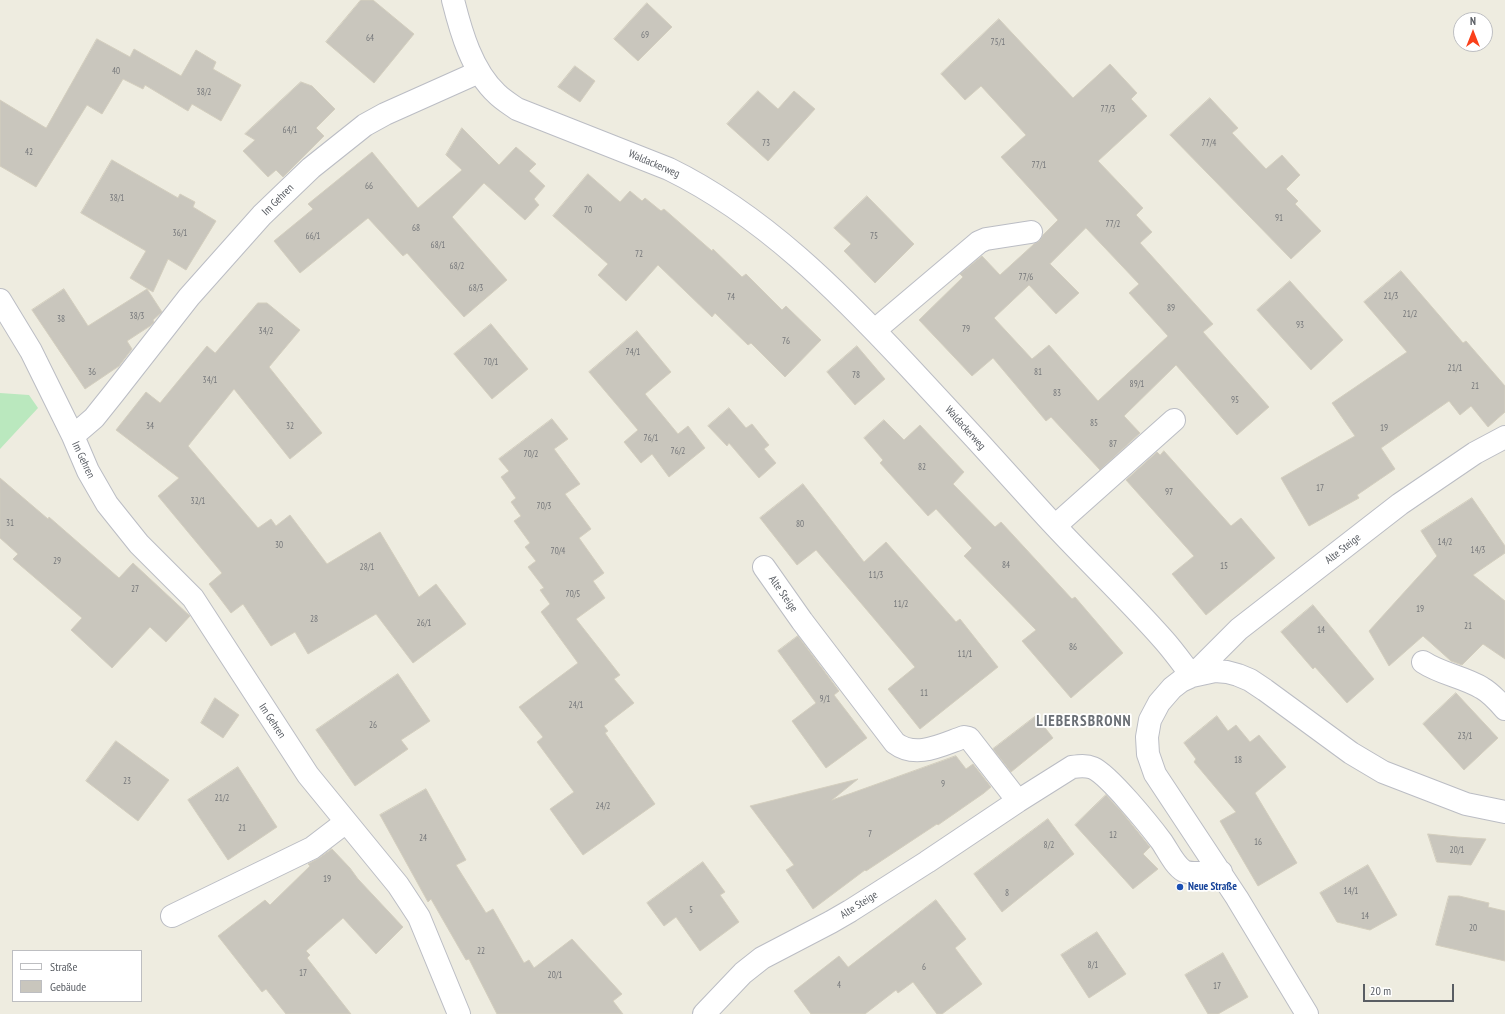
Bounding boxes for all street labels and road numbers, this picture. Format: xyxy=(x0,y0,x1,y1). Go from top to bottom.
street label: Waldackerweg xyxy=(626,147,682,181)
street label: Im Gehren xyxy=(259,181,297,219)
street label: Waldackerweg xyxy=(942,403,988,453)
street label: Im Gehren xyxy=(69,439,97,481)
street label: Alte Steige xyxy=(1323,531,1363,567)
street label: Alte Steige xyxy=(766,573,800,615)
street label: Im Gehren xyxy=(256,701,288,741)
street label: Alte Steige xyxy=(838,888,880,922)

